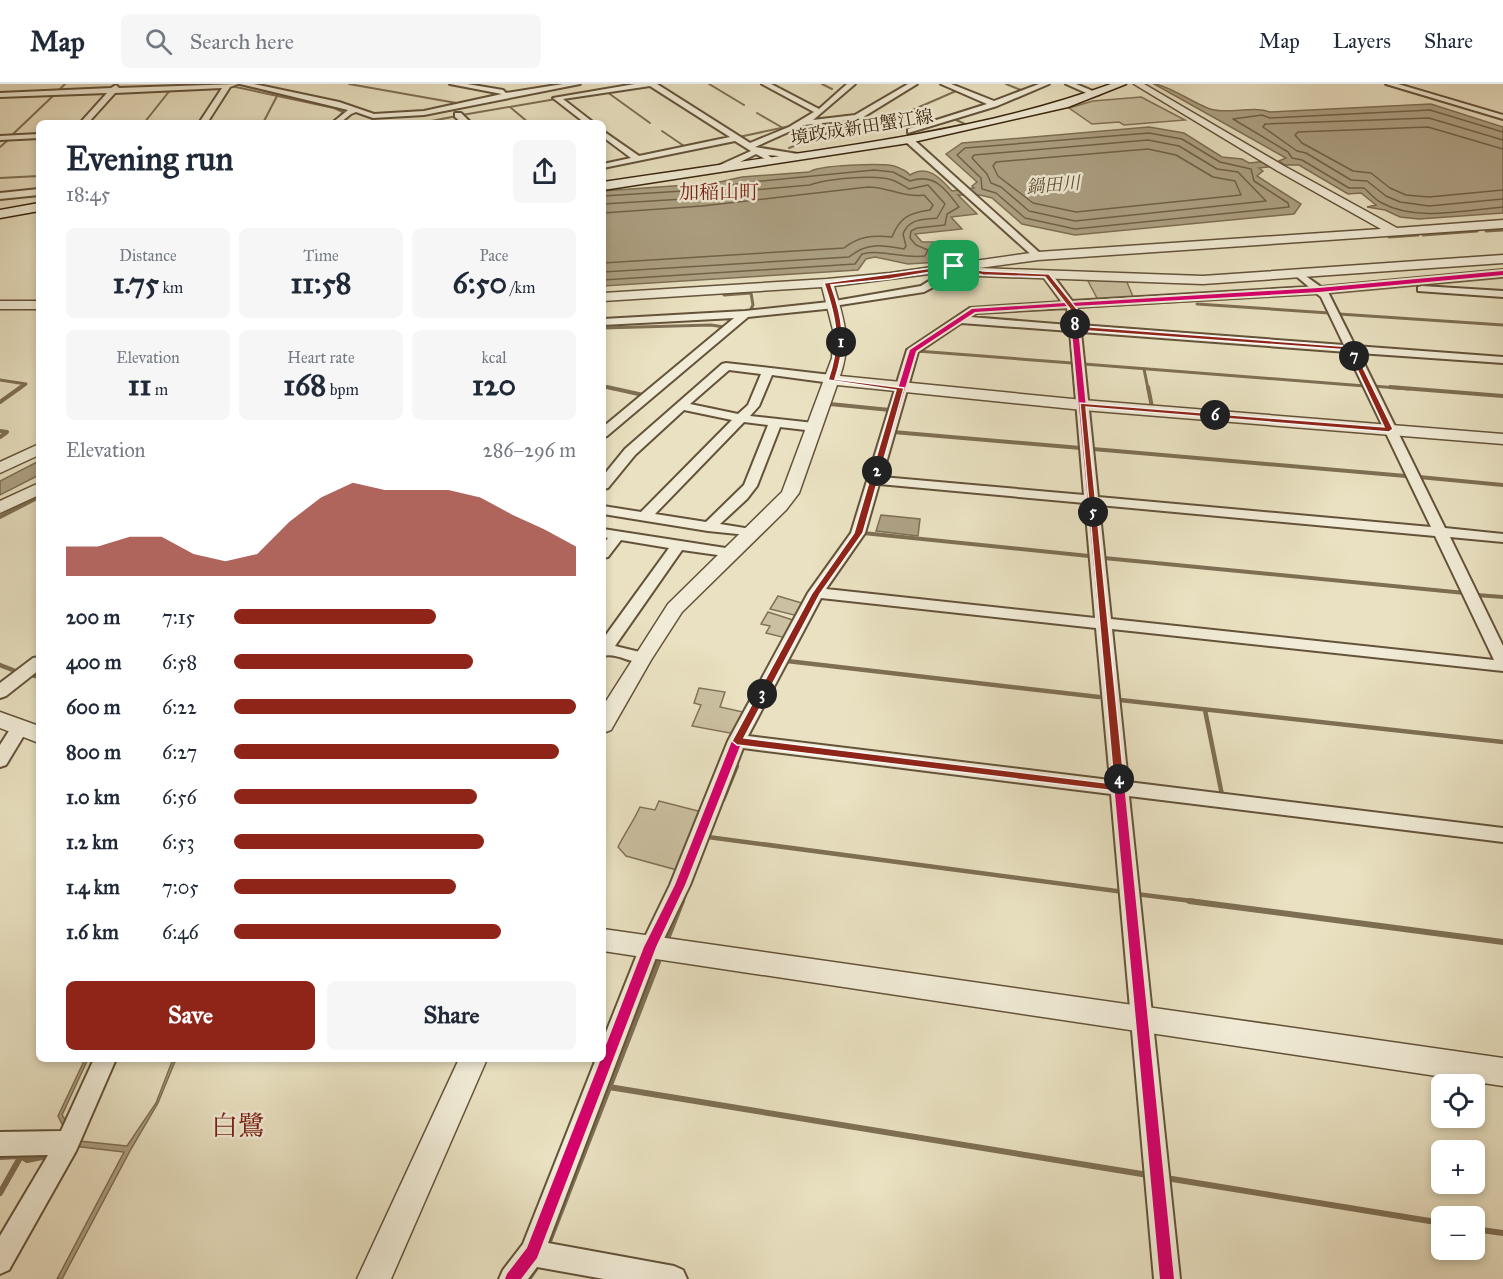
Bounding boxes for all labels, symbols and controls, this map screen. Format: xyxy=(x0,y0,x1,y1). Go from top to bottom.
search box xyxy=(121,14,541,68)
text: Map xyxy=(30,24,85,59)
icon: search xyxy=(142,25,175,58)
text: Search here xyxy=(190,28,294,55)
text: Map xyxy=(1259,28,1300,54)
text: Layers xyxy=(1333,28,1391,54)
text: Share xyxy=(1424,28,1473,54)
street label: 境政成新田蟹江線 xyxy=(789,105,935,149)
text: Evening run xyxy=(66,139,233,179)
button: share xyxy=(513,140,576,203)
water label: 鍋田川 xyxy=(1025,172,1083,198)
district label: 加稲山町 xyxy=(679,180,759,204)
text: 18:45 xyxy=(66,182,110,206)
pin xyxy=(928,240,979,291)
text: Distance xyxy=(119,246,177,265)
text: Time xyxy=(303,246,339,265)
text: Pace xyxy=(479,246,509,265)
icon: arrive xyxy=(937,249,970,282)
text: 1.75 xyxy=(113,265,159,301)
text: 11:58 xyxy=(290,265,352,301)
text: 6:50 xyxy=(453,265,507,301)
text: km xyxy=(159,278,183,297)
text: /km xyxy=(507,278,535,297)
pin: 8 xyxy=(1060,309,1090,339)
text: 8 xyxy=(1071,314,1079,333)
pin: 1 xyxy=(826,327,856,357)
text: 1 xyxy=(838,332,844,351)
pin: 7 xyxy=(1339,341,1369,371)
text: 7 xyxy=(1350,346,1358,365)
text: Elevation xyxy=(116,348,180,367)
text: Heart rate xyxy=(287,348,355,367)
text: kcal xyxy=(481,348,507,367)
text: 11 xyxy=(128,367,151,403)
text: 168 xyxy=(283,367,326,403)
text: 120 xyxy=(472,367,516,403)
text: m xyxy=(151,380,168,399)
text: bpm xyxy=(326,380,359,399)
pin: 6 xyxy=(1200,400,1230,430)
text: 6 xyxy=(1211,405,1219,424)
text: Elevation xyxy=(66,438,145,462)
text: 286–296 m xyxy=(483,438,576,462)
pin: 2 xyxy=(862,456,892,486)
text: 2 xyxy=(873,461,881,480)
pin: 5 xyxy=(1078,497,1108,527)
text: 5 xyxy=(1089,502,1097,521)
text: 200 m xyxy=(66,605,120,629)
text: 7:15 xyxy=(162,605,195,629)
text: 400 m xyxy=(66,650,122,674)
text: 6:58 xyxy=(162,650,197,674)
pin: 3 xyxy=(747,679,777,709)
text: 3 xyxy=(759,684,765,703)
text: 600 m xyxy=(66,695,121,719)
text: 6:22 xyxy=(162,695,197,719)
text: 800 m xyxy=(66,740,121,764)
text: 6:27 xyxy=(162,740,197,764)
pin: 4 xyxy=(1104,764,1134,794)
text: 4 xyxy=(1115,769,1123,788)
text: 1.0 km xyxy=(66,785,120,809)
text: 6:56 xyxy=(162,785,197,809)
text: 1.2 km xyxy=(66,830,118,854)
text: 6:53 xyxy=(162,830,195,854)
text: 1.4 km xyxy=(66,875,120,899)
text: 7:05 xyxy=(162,875,199,899)
text: 1.6 km xyxy=(66,920,119,944)
text: 6:46 xyxy=(162,920,199,944)
button: Save xyxy=(66,981,315,1050)
button: Share xyxy=(327,981,576,1050)
map controls xyxy=(1431,1074,1485,1260)
button: locate xyxy=(1431,1074,1485,1128)
district label: 白鷺 xyxy=(211,1109,265,1142)
button: + xyxy=(1431,1140,1485,1194)
button: − xyxy=(1431,1206,1485,1260)

